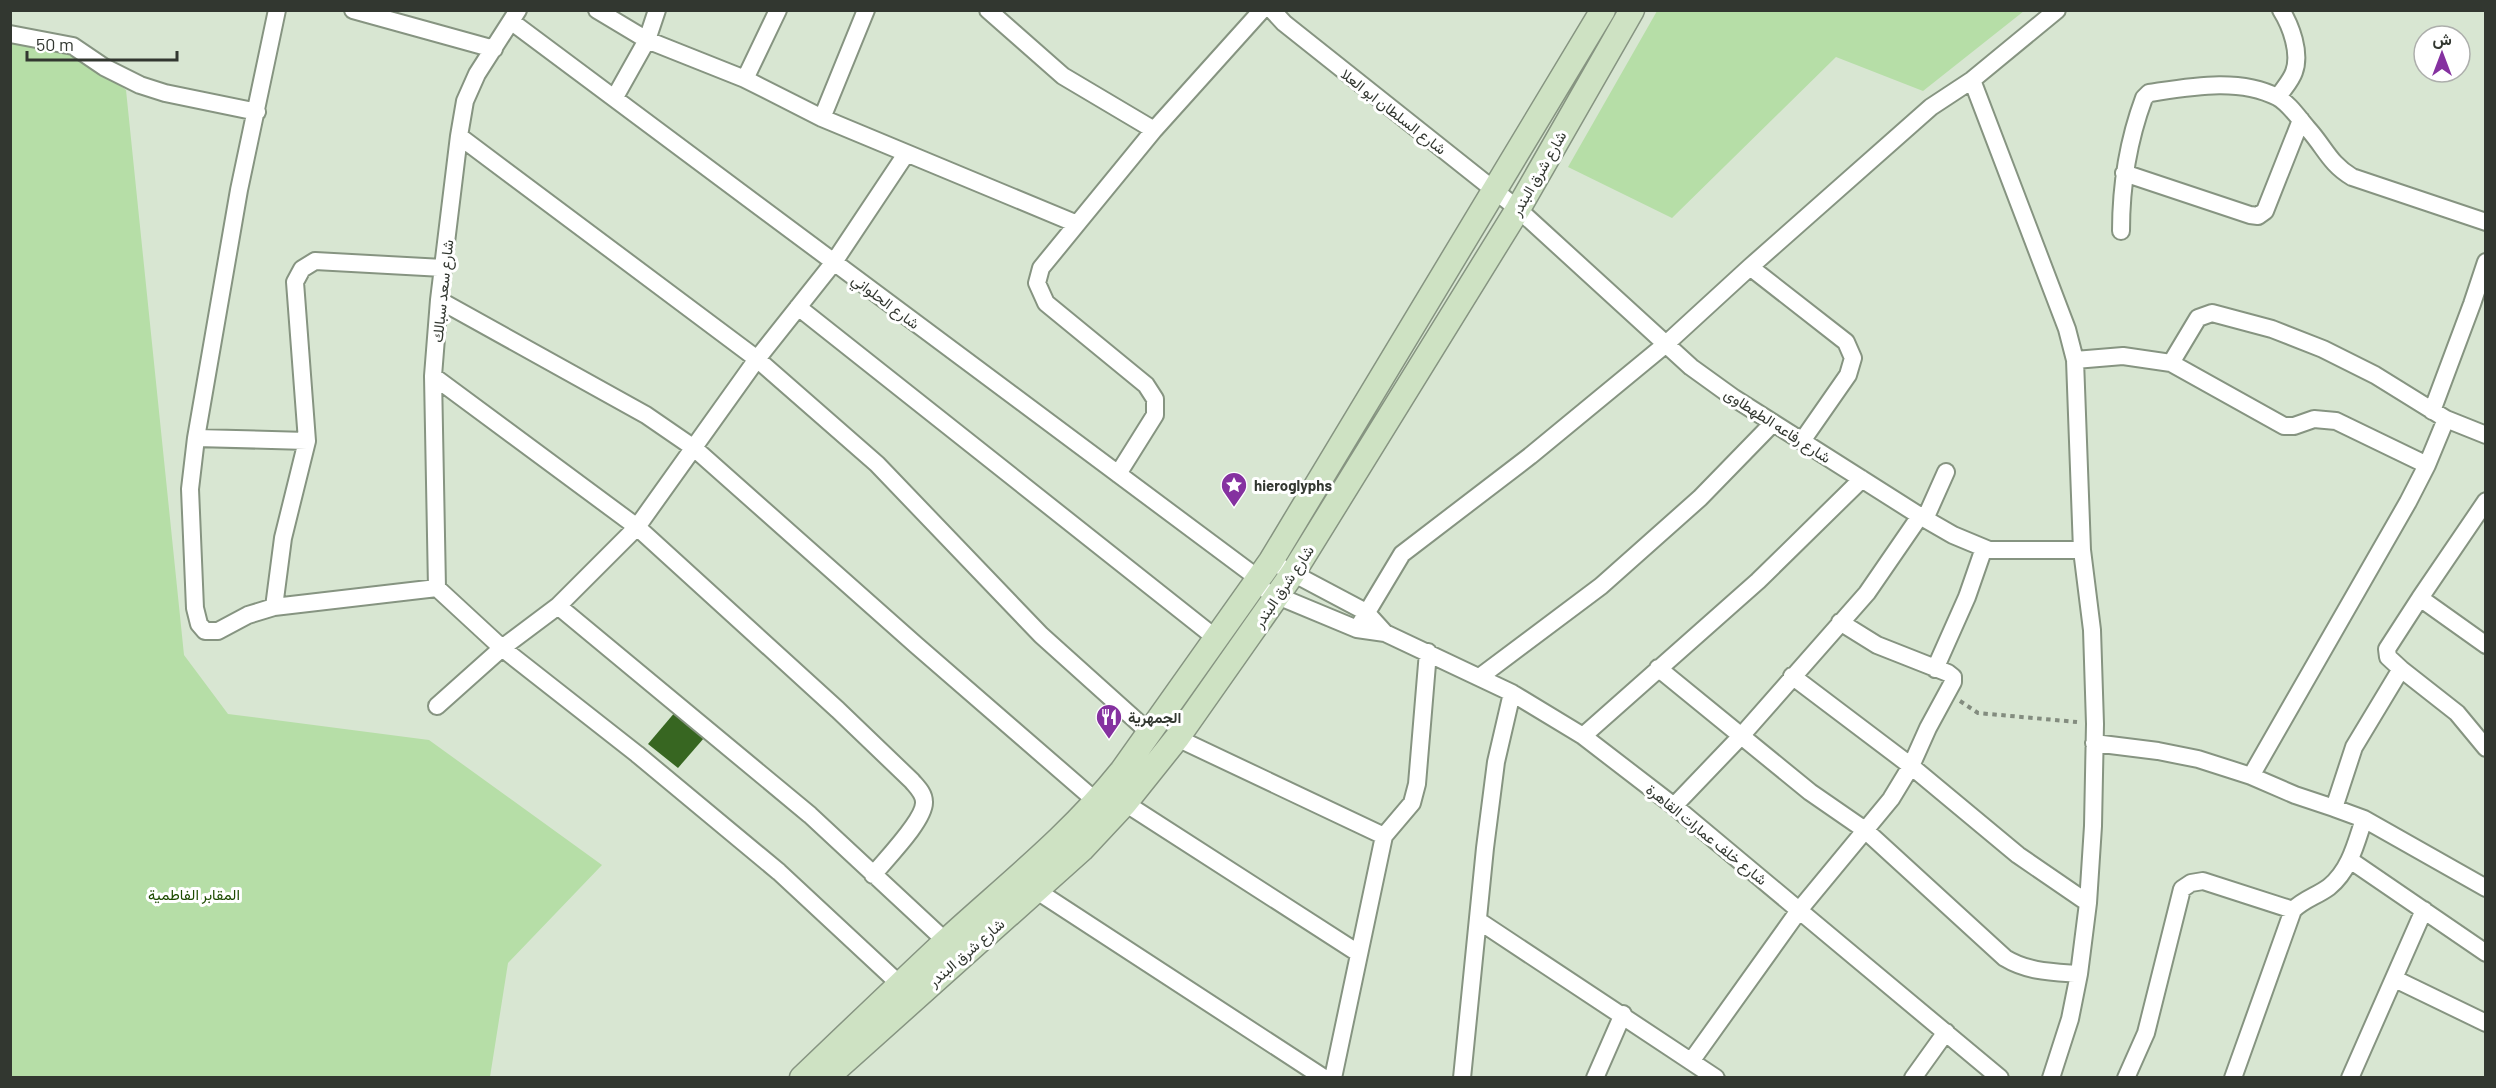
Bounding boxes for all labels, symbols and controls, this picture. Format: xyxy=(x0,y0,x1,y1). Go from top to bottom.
scale bar xyxy=(27,24,177,62)
north arrow xyxy=(2412,24,2472,84)
text: ش xyxy=(2432,29,2452,49)
text: 50 m xyxy=(36,33,74,55)
street label: شارع السلطان ابو العلا xyxy=(1336,64,1450,160)
street label: شارع شرق البندر xyxy=(1506,127,1572,221)
street label: شارع سعد سبالك xyxy=(428,238,459,344)
street label: شارع الحلواني xyxy=(846,270,924,336)
street label: شارع رفاعه الطهطاوى xyxy=(1720,384,1835,469)
place icon: hieroglyphs xyxy=(1219,470,1249,508)
place label: hieroglyphs xyxy=(1254,476,1332,494)
street label: شارع شرق البندر xyxy=(1248,541,1320,633)
restaurant icon: الجمهرية xyxy=(1094,702,1124,740)
place label: الجمهرية xyxy=(1128,708,1181,727)
street label: شارع خلف عمارات القاهرة xyxy=(1641,780,1771,891)
park label: المقابر الفاطمية xyxy=(148,885,240,904)
street label: شارع شرق البندر xyxy=(924,914,1010,993)

